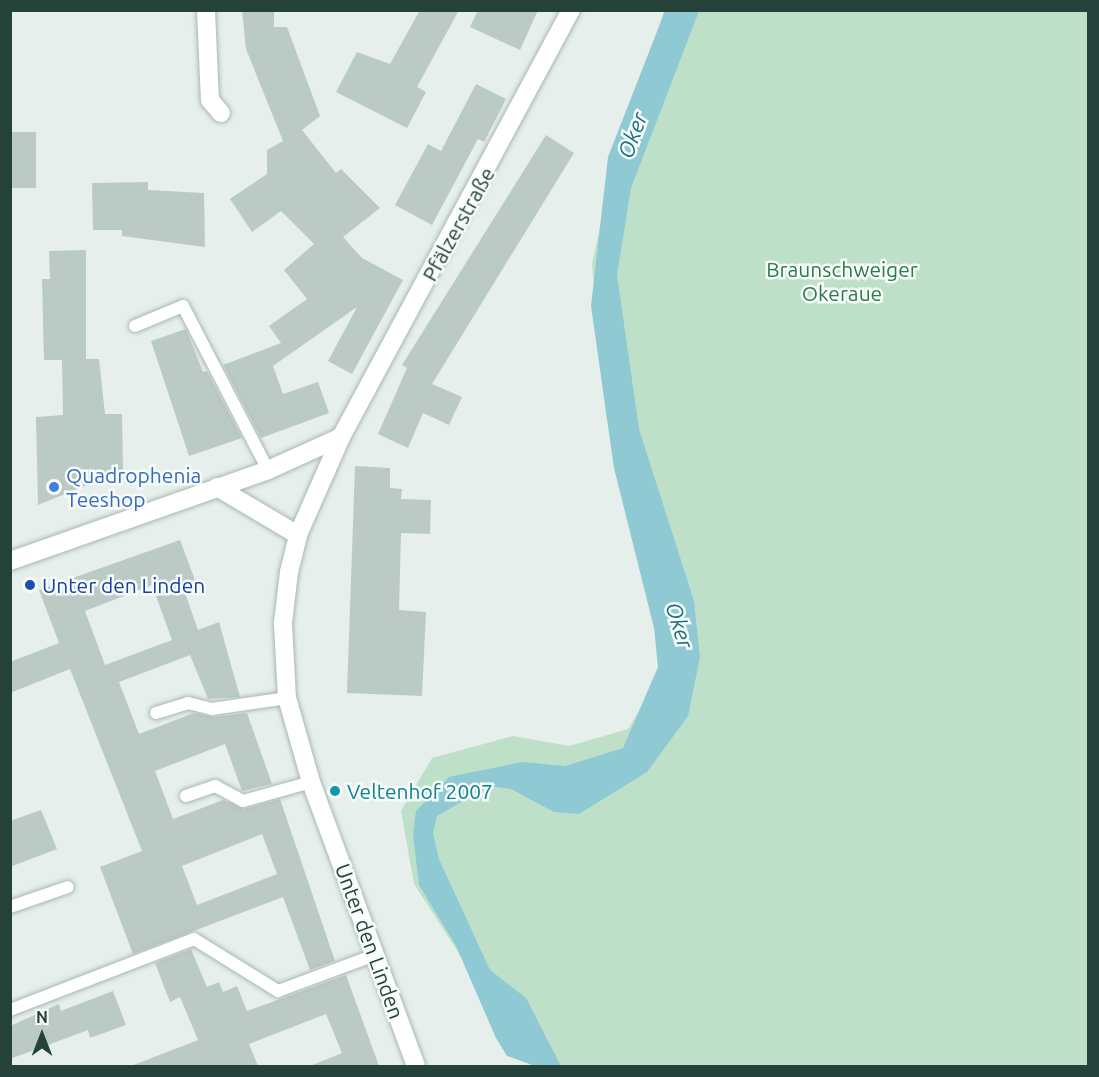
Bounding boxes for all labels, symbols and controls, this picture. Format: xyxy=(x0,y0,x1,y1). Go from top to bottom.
water label: Oker xyxy=(612,108,652,162)
street label: Pfälzerstraße xyxy=(416,163,500,285)
park label: Braunschweiger Okeraue xyxy=(766,256,918,306)
place label: Quadrophenia Teeshop xyxy=(66,462,201,512)
marker: Quadrophenia Teeshop xyxy=(47,480,61,494)
place label: Unter den Linden xyxy=(42,572,205,598)
marker: Unter den Linden xyxy=(23,578,37,592)
water label: Oker xyxy=(661,599,699,651)
place label: Veltenhof 2007 xyxy=(347,778,493,804)
marker: Veltenhof 2007 xyxy=(328,784,342,798)
street label: Unter den Linden xyxy=(330,860,410,1022)
north arrow xyxy=(12,1005,72,1065)
text: N xyxy=(36,1008,48,1026)

